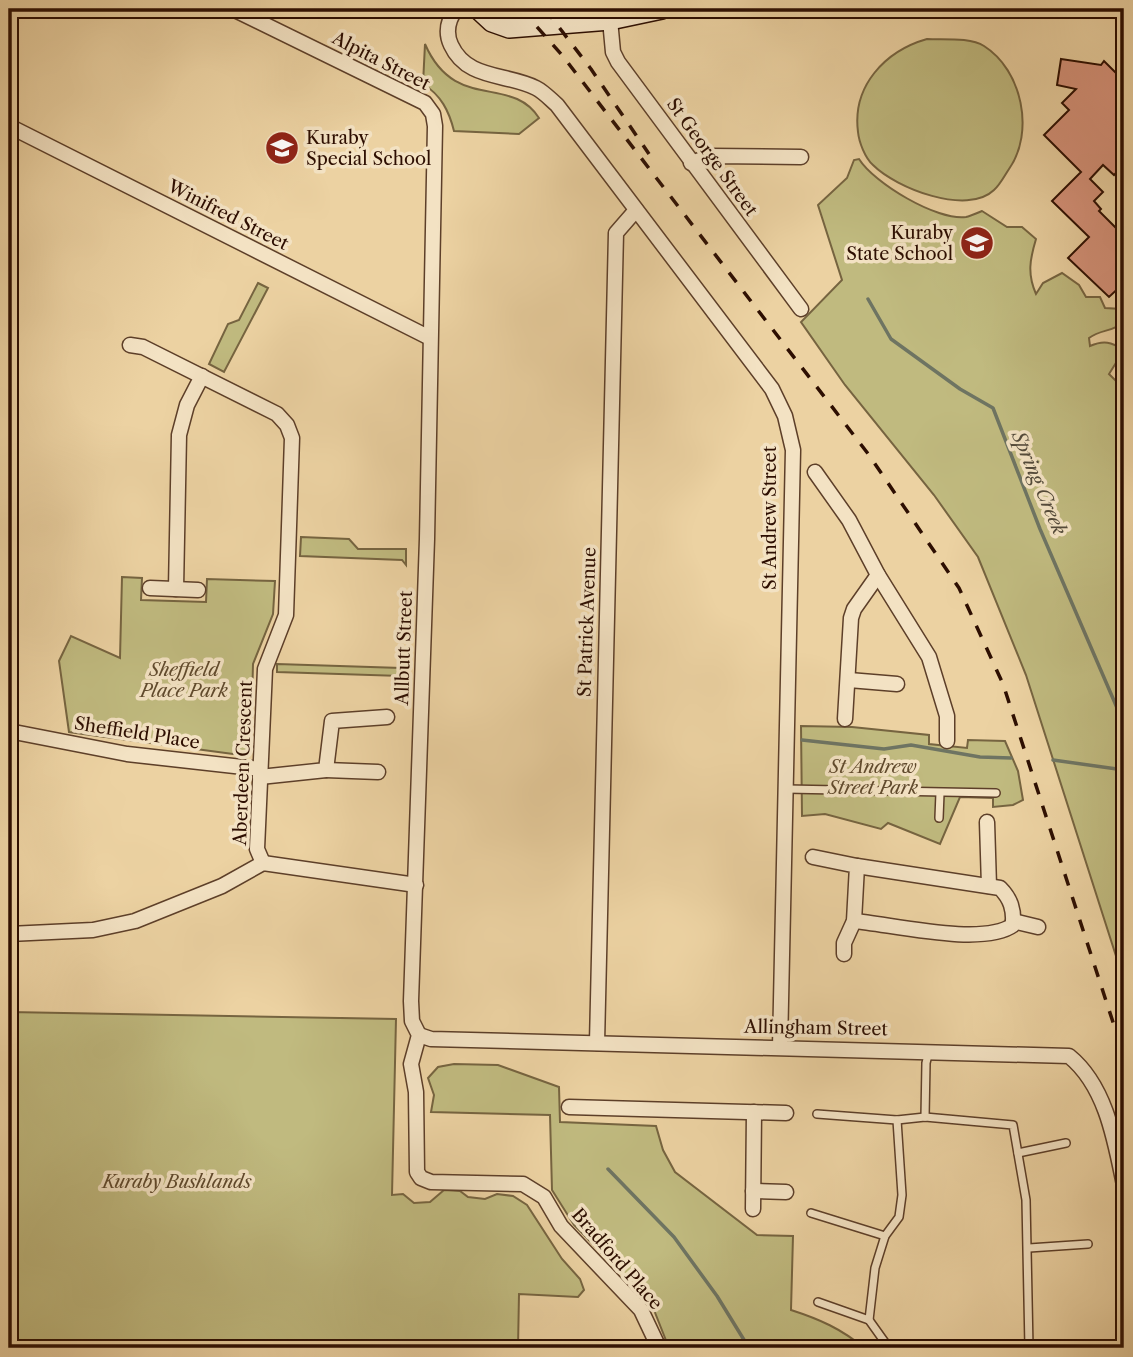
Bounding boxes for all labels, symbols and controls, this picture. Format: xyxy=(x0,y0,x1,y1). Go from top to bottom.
street label: Alpita Street xyxy=(328,27,434,95)
street label: St George Street xyxy=(662,94,763,221)
place label: Kuraby Special School xyxy=(306,127,431,170)
school or university icon: Kuraby Special School xyxy=(263,129,301,167)
street label: Winifred Street xyxy=(163,175,293,255)
place label: Kuraby State School xyxy=(846,222,954,265)
school or university icon: Kuraby State School xyxy=(958,224,996,262)
water label: Spring Creek xyxy=(1006,427,1071,538)
street label: St Andrew Street xyxy=(759,445,781,590)
street label: St Patrick Avenue xyxy=(573,547,601,697)
street label: Allbutt Street xyxy=(391,590,417,707)
park label: Sheffield Place Park xyxy=(138,659,229,702)
street label: Aberdeen Crescent xyxy=(229,679,257,847)
street label: Sheffield Place xyxy=(73,712,201,754)
park label: St Andrew Street Park xyxy=(827,756,919,799)
street label: Allingham Street xyxy=(743,1016,889,1040)
park label: Kuraby Bushlands xyxy=(100,1171,252,1193)
street label: Bradford Place xyxy=(567,1204,667,1314)

